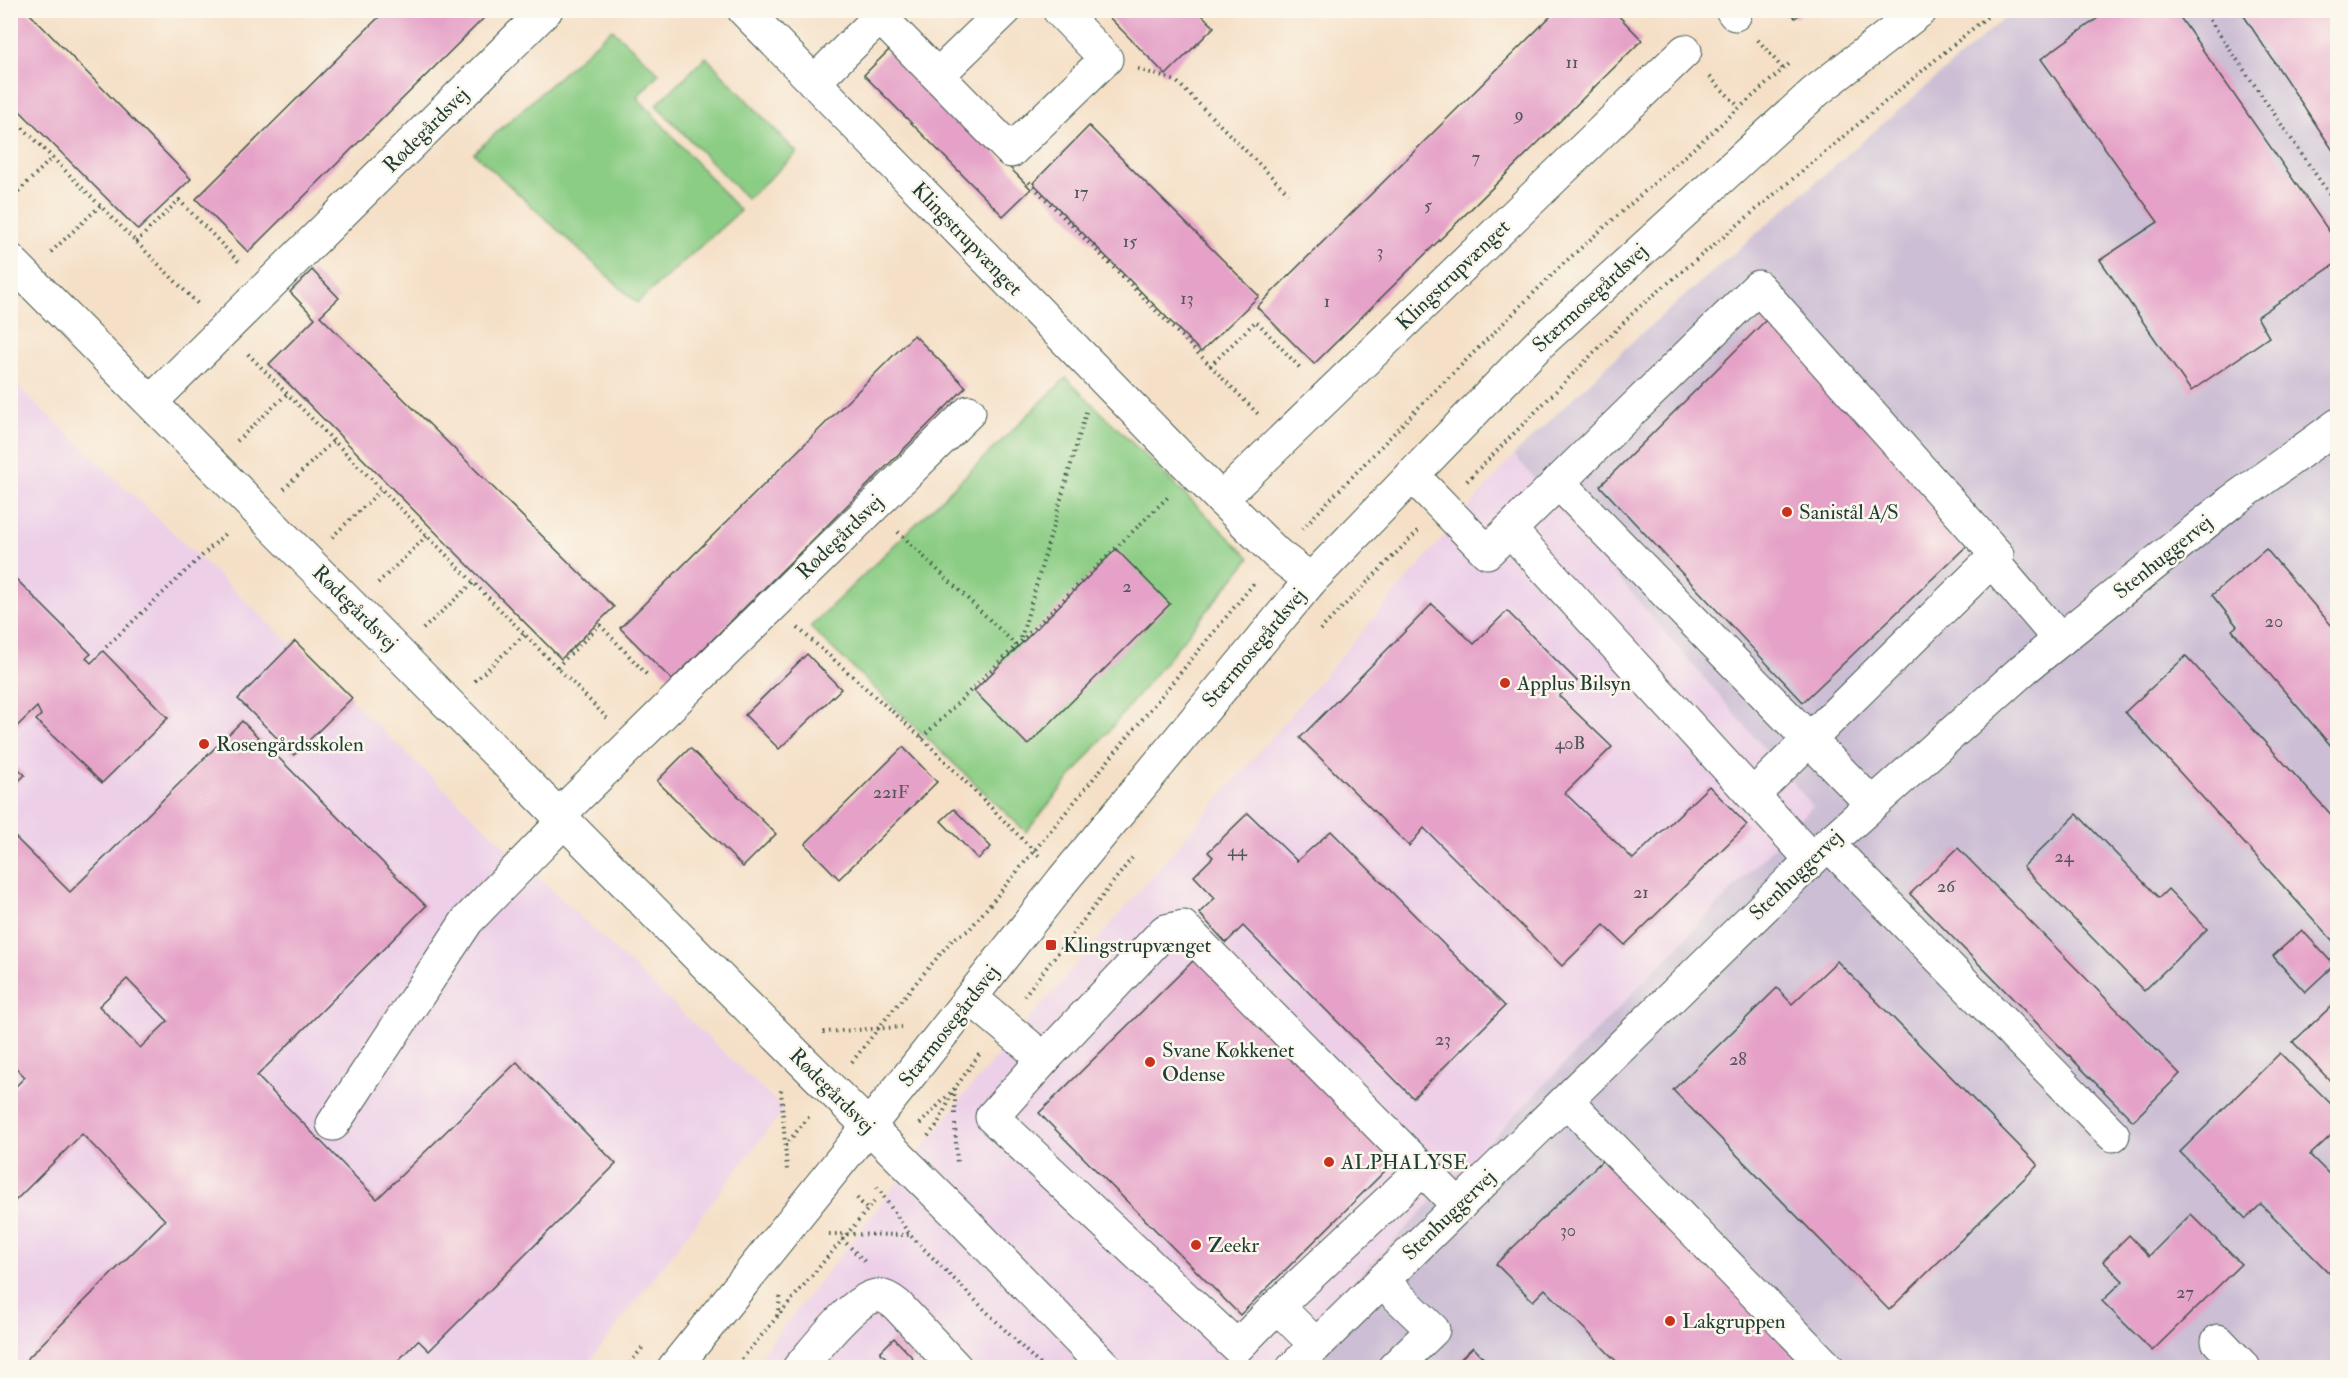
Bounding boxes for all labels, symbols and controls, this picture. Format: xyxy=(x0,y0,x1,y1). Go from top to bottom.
house number: 11 xyxy=(1566,51,1578,74)
street label: Rødegårdsvej xyxy=(377,81,475,179)
house number: 9 xyxy=(1512,103,1524,126)
house number: 7 xyxy=(1472,146,1480,169)
street label: Klingstrupvænget xyxy=(906,176,1028,302)
house number: 17 xyxy=(1074,181,1088,204)
house number: 5 xyxy=(1424,194,1432,217)
street label: Klingstrupvænget xyxy=(1390,214,1516,336)
house number: 15 xyxy=(1123,230,1137,253)
street label: Stærmosegårdsvej xyxy=(1527,238,1653,358)
house number: 3 xyxy=(1377,240,1383,263)
house number: 13 xyxy=(1180,287,1194,310)
house number: 1 xyxy=(1324,290,1330,313)
street label: Rødegårdsvej xyxy=(791,489,889,585)
place label: Sanistål A/S xyxy=(1799,499,1899,526)
marker: Sanistål A/S xyxy=(1780,505,1794,519)
street label: Stenhuggervej xyxy=(2108,509,2218,605)
street label: Rødegårdsvej xyxy=(306,559,404,657)
house number: 2 xyxy=(1122,575,1132,598)
street label: Stærmosegårdsvej xyxy=(1196,583,1312,713)
house number: 20 xyxy=(2265,610,2283,633)
place label: Applus Bilsyn xyxy=(1516,670,1631,697)
marker: Applus Bilsyn xyxy=(1498,676,1512,690)
place label: Rosengårdsskolen xyxy=(216,731,364,758)
house number: 40B xyxy=(1555,732,1585,755)
marker: Rosengårdsskolen xyxy=(197,737,211,751)
house number: 221F xyxy=(873,781,909,804)
street label: Stenhuggervej xyxy=(1744,824,1848,926)
house number: 44 xyxy=(1227,839,1248,862)
house number: 24 xyxy=(2055,845,2075,868)
house number: 26 xyxy=(1937,875,1956,898)
house number: 21 xyxy=(1633,881,1649,904)
place label: Klingstrupvænget xyxy=(1063,932,1212,959)
marker: Klingstrupvænget xyxy=(1044,938,1058,952)
street label: Stærmosegårdsvej xyxy=(893,959,1005,1093)
house number: 23 xyxy=(1435,1028,1451,1051)
place label: Svane Køkkenet Odense xyxy=(1162,1037,1294,1088)
street label: Rødegårdsvej xyxy=(783,1042,881,1140)
house number: 28 xyxy=(1729,1048,1747,1071)
marker: Svane Køkkenet Odense xyxy=(1143,1055,1157,1069)
place label: ALPHALYSE xyxy=(1340,1149,1468,1176)
marker: ALPHALYSE xyxy=(1322,1155,1336,1169)
street label: Stenhuggervej xyxy=(1397,1164,1501,1266)
house number: 30 xyxy=(1560,1219,1576,1242)
place label: Zeekr xyxy=(1208,1232,1259,1259)
marker: Zeekr xyxy=(1189,1238,1203,1252)
house number: 27 xyxy=(2176,1281,2194,1304)
place label: Lakgruppen xyxy=(1682,1308,1786,1335)
marker: Lakgruppen xyxy=(1663,1314,1677,1328)

